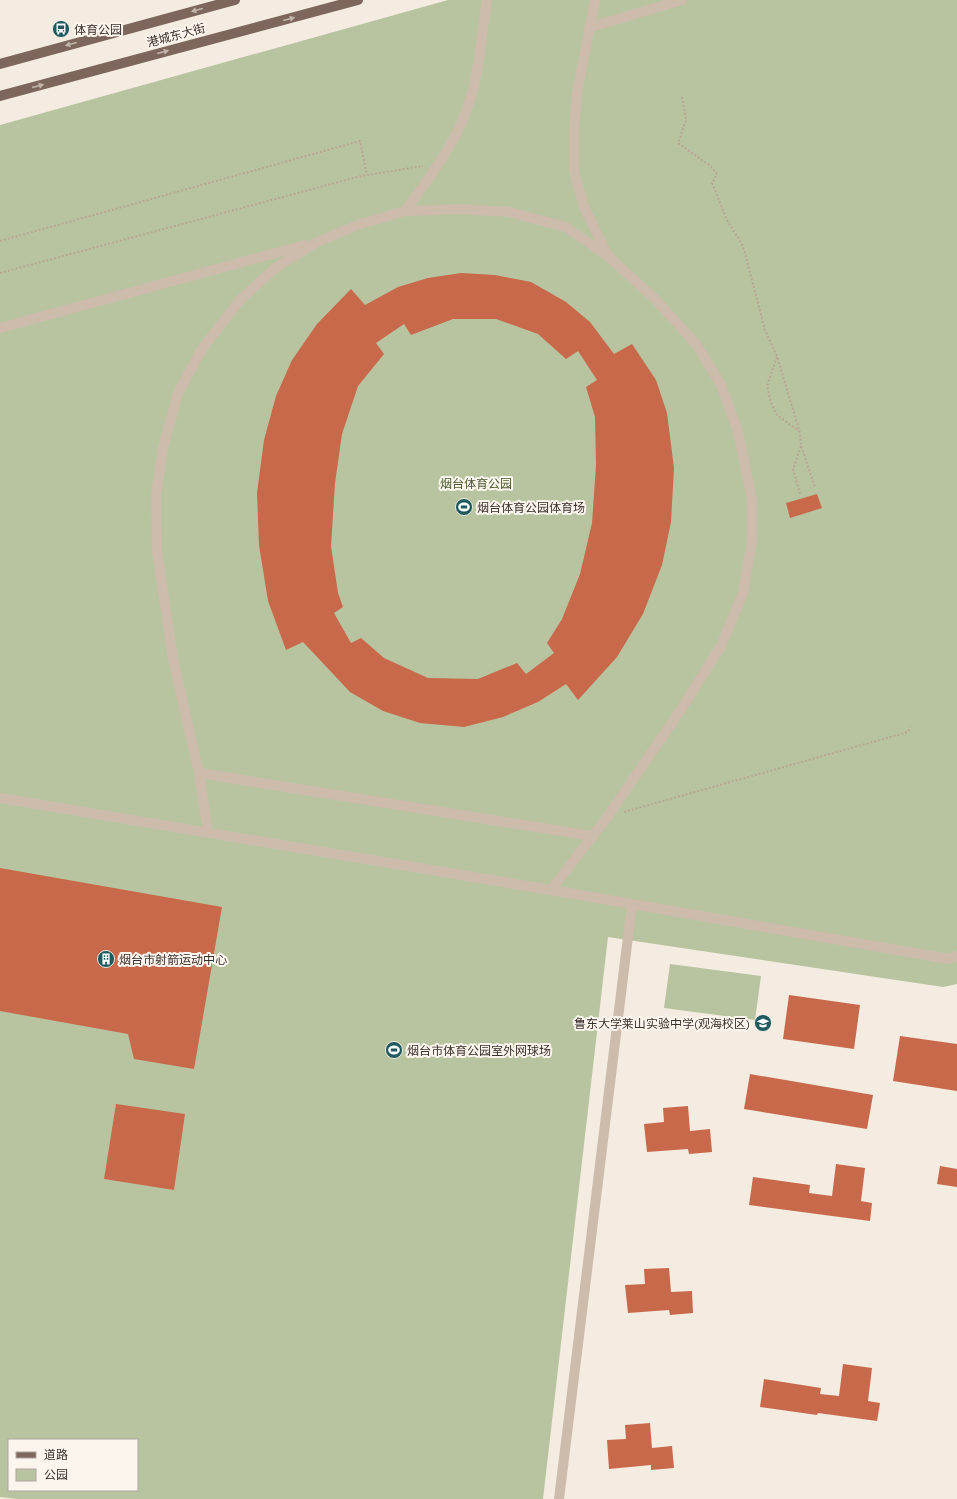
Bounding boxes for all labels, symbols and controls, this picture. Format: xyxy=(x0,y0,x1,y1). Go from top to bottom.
one-way arrow xyxy=(191,7,203,13)
one-way arrow xyxy=(283,15,295,21)
bus stop icon: 体育公园 xyxy=(51,19,71,39)
street label: 港城东大街 xyxy=(145,20,207,50)
place label: 体育公园 xyxy=(74,22,122,37)
one-way arrow xyxy=(65,42,78,48)
one-way arrow xyxy=(157,49,169,55)
one-way arrow xyxy=(32,83,44,89)
park label: 烟台体育公园 xyxy=(440,476,512,491)
sports icon: 烟台体育公园体育场 xyxy=(454,497,474,517)
place label: 烟台体育公园体育场 xyxy=(477,500,585,515)
building icon: 烟台市射箭运动中心 xyxy=(96,949,116,969)
place label: 烟台市射箭运动中心 xyxy=(119,952,227,967)
school or university icon: 鲁东大学莱山实验中学(观海校区) xyxy=(753,1013,773,1033)
place label: 鲁东大学莱山实验中学(观海校区) xyxy=(574,1016,750,1031)
sports icon: 烟台市体育公园室外网球场 xyxy=(384,1040,404,1060)
place label: 烟台市体育公园室外网球场 xyxy=(407,1043,551,1058)
legend xyxy=(8,1439,138,1491)
text: 道路 xyxy=(44,1447,68,1462)
text: 公园 xyxy=(44,1467,68,1482)

